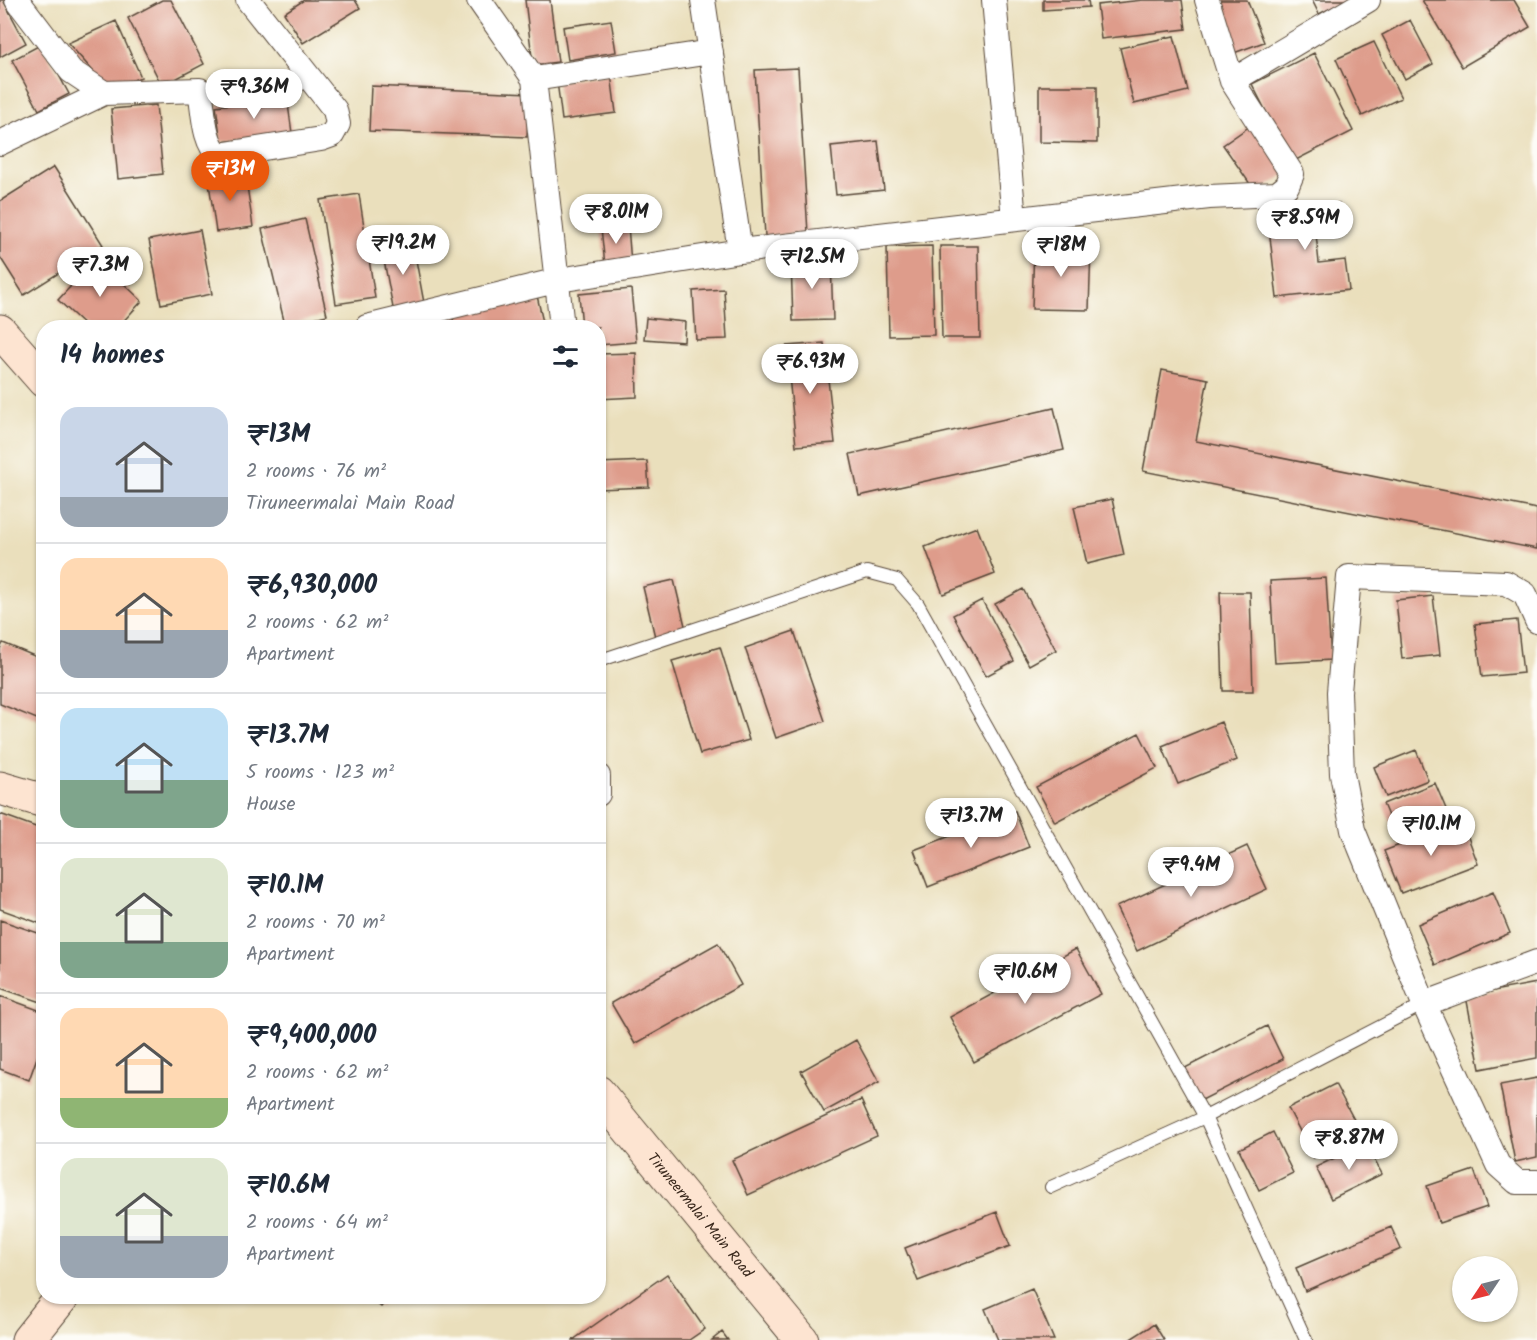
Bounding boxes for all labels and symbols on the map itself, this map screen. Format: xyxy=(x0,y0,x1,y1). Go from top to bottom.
pin: ₹9.36M xyxy=(205,69,303,120)
pin: ₹13M xyxy=(194,151,266,202)
pin: ₹8.01M xyxy=(567,194,665,245)
pin: ₹8.59M xyxy=(1256,200,1354,251)
pin: ₹19.2M xyxy=(354,225,452,276)
pin: ₹18M xyxy=(1025,227,1097,278)
pin: ₹12.5M xyxy=(763,239,861,290)
pin: ₹7.3M xyxy=(58,247,142,298)
pin: ₹6.93M xyxy=(761,344,859,395)
pin: ₹13.7M xyxy=(922,798,1020,849)
pin: ₹10.1M xyxy=(1382,806,1480,857)
pin: ₹9.4M xyxy=(1149,847,1233,898)
pin: ₹10.6M xyxy=(976,954,1074,1005)
pin: ₹8.87M xyxy=(1300,1120,1398,1171)
street label: Tiruneermalai Main Road xyxy=(641,1148,759,1284)
north arrow xyxy=(1452,1256,1518,1322)

